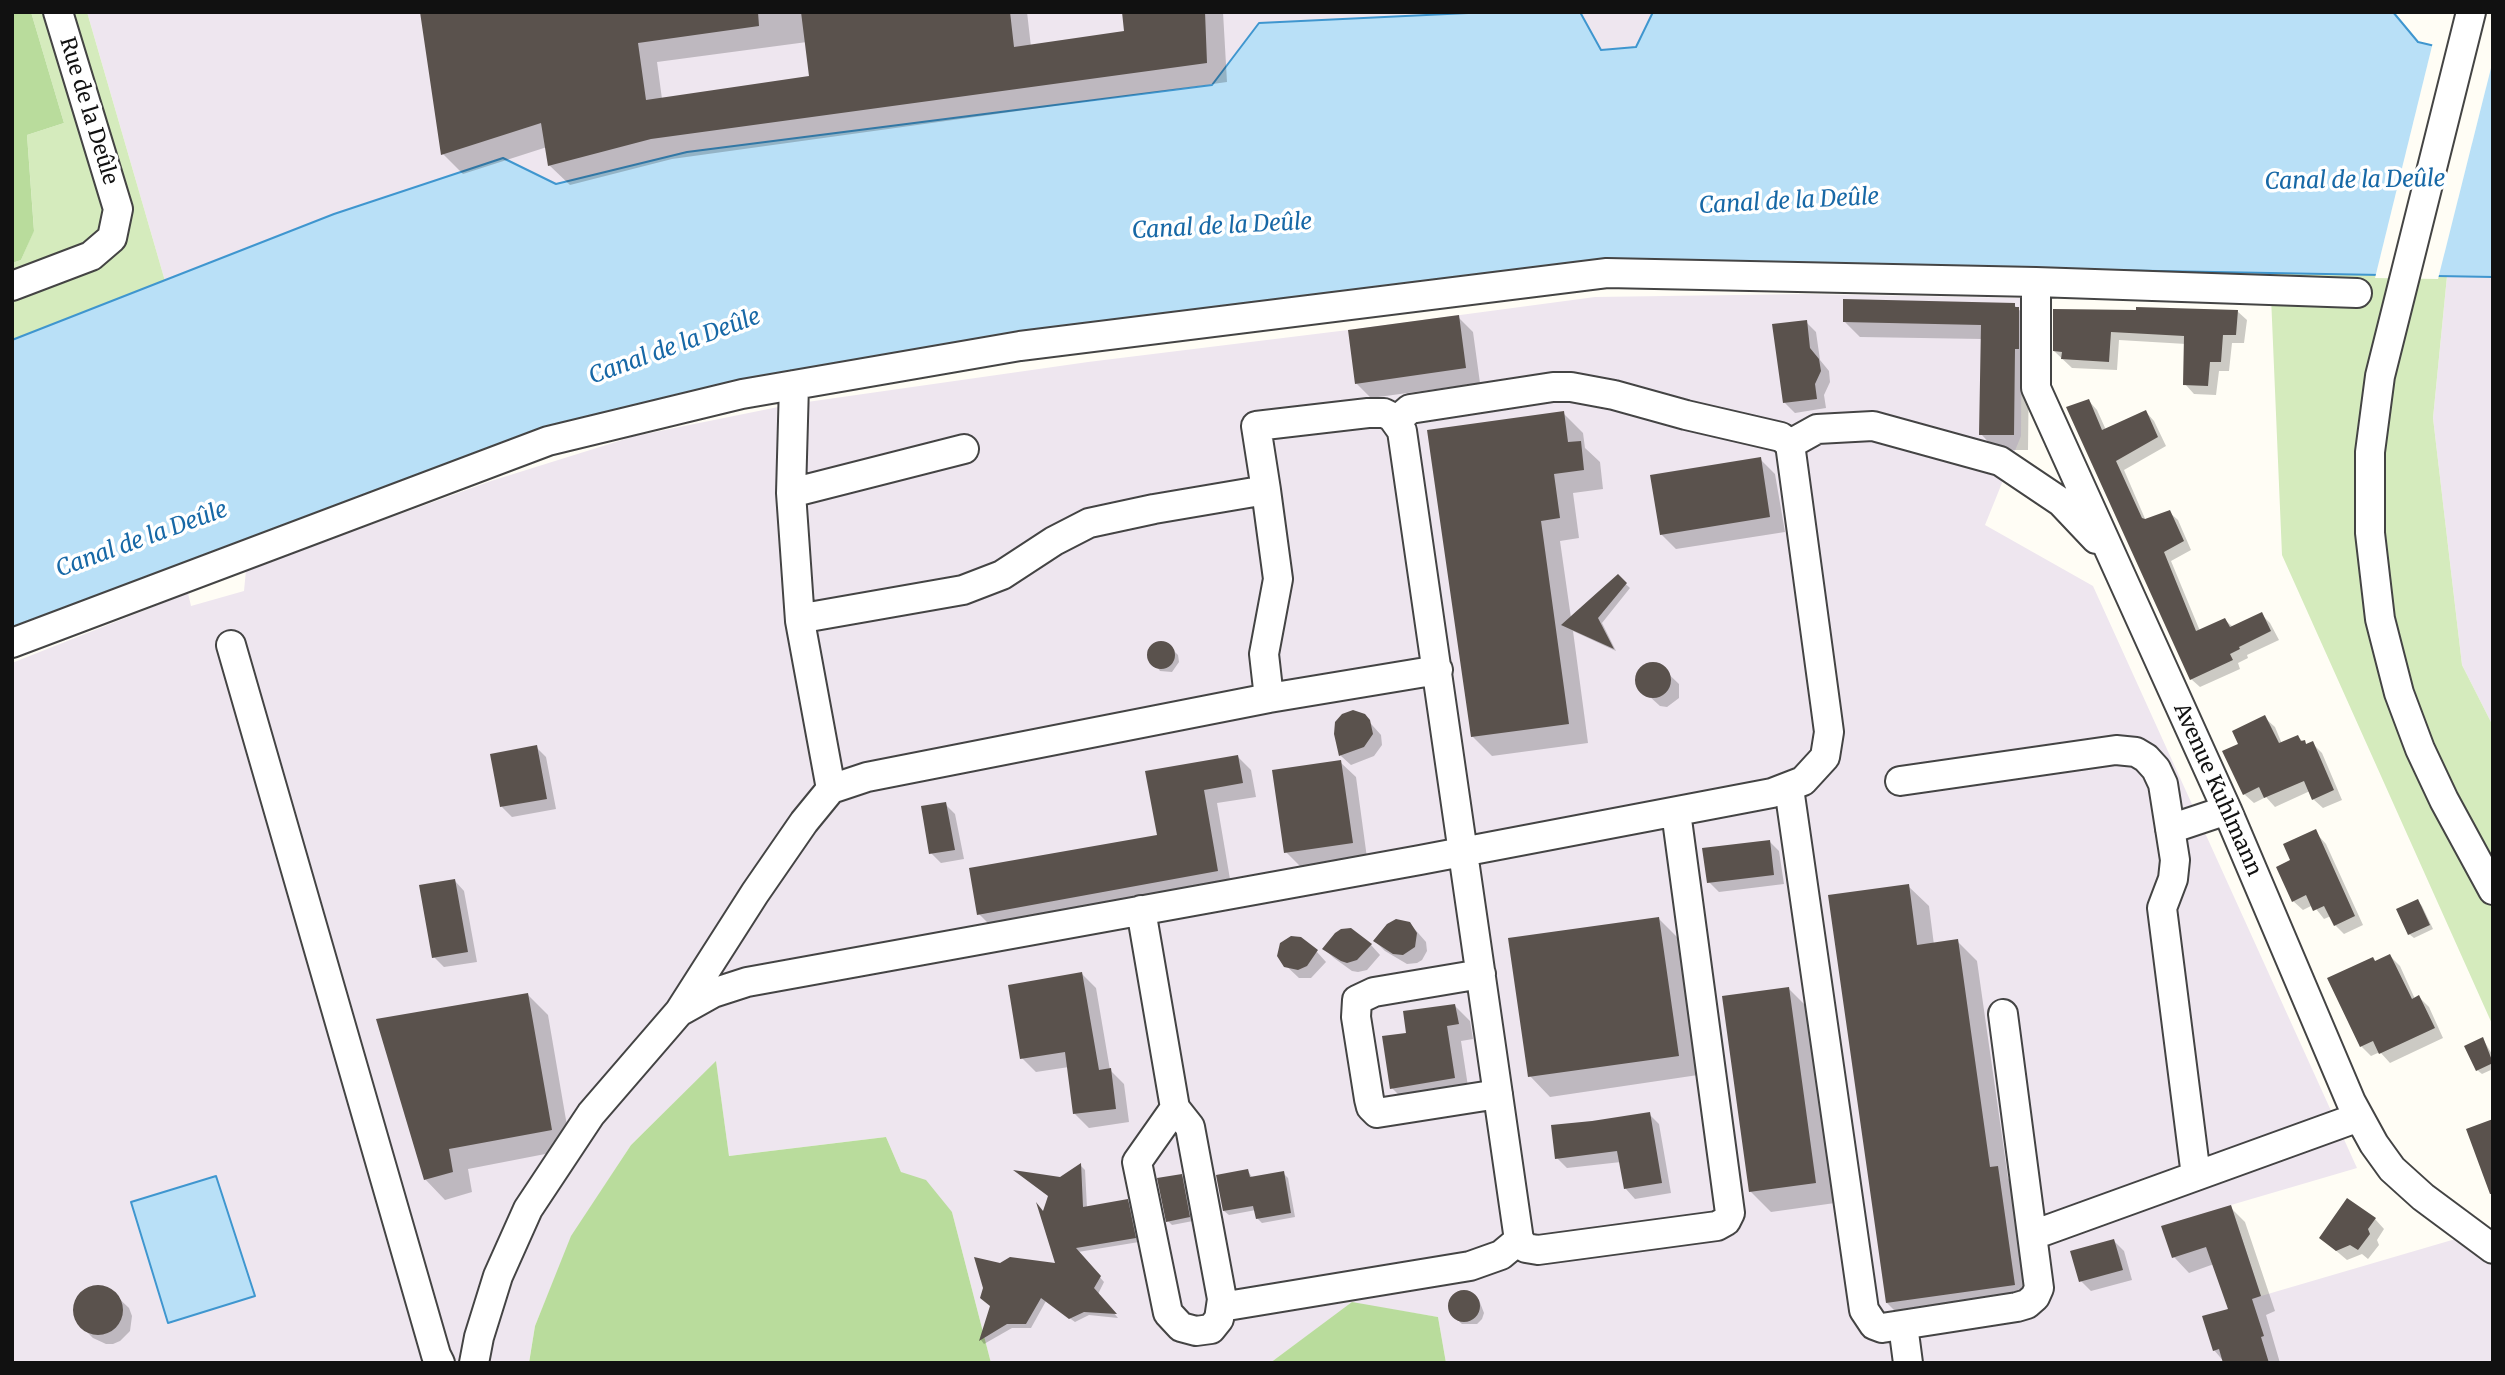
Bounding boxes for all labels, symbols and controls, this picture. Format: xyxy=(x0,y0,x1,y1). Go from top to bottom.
street label: Rue de la Deûle xyxy=(54,34,122,188)
water label: Canal de la Deûle xyxy=(2264,166,2446,196)
water label: Canal de la Deûle xyxy=(1698,183,1880,221)
water label: Canal de la Deûle xyxy=(1131,208,1313,246)
water label: Canal de la Deûle xyxy=(585,303,765,391)
water label: Canal de la Deûle xyxy=(52,496,232,584)
street label: Avenue Kuhlmann xyxy=(2168,700,2266,880)

